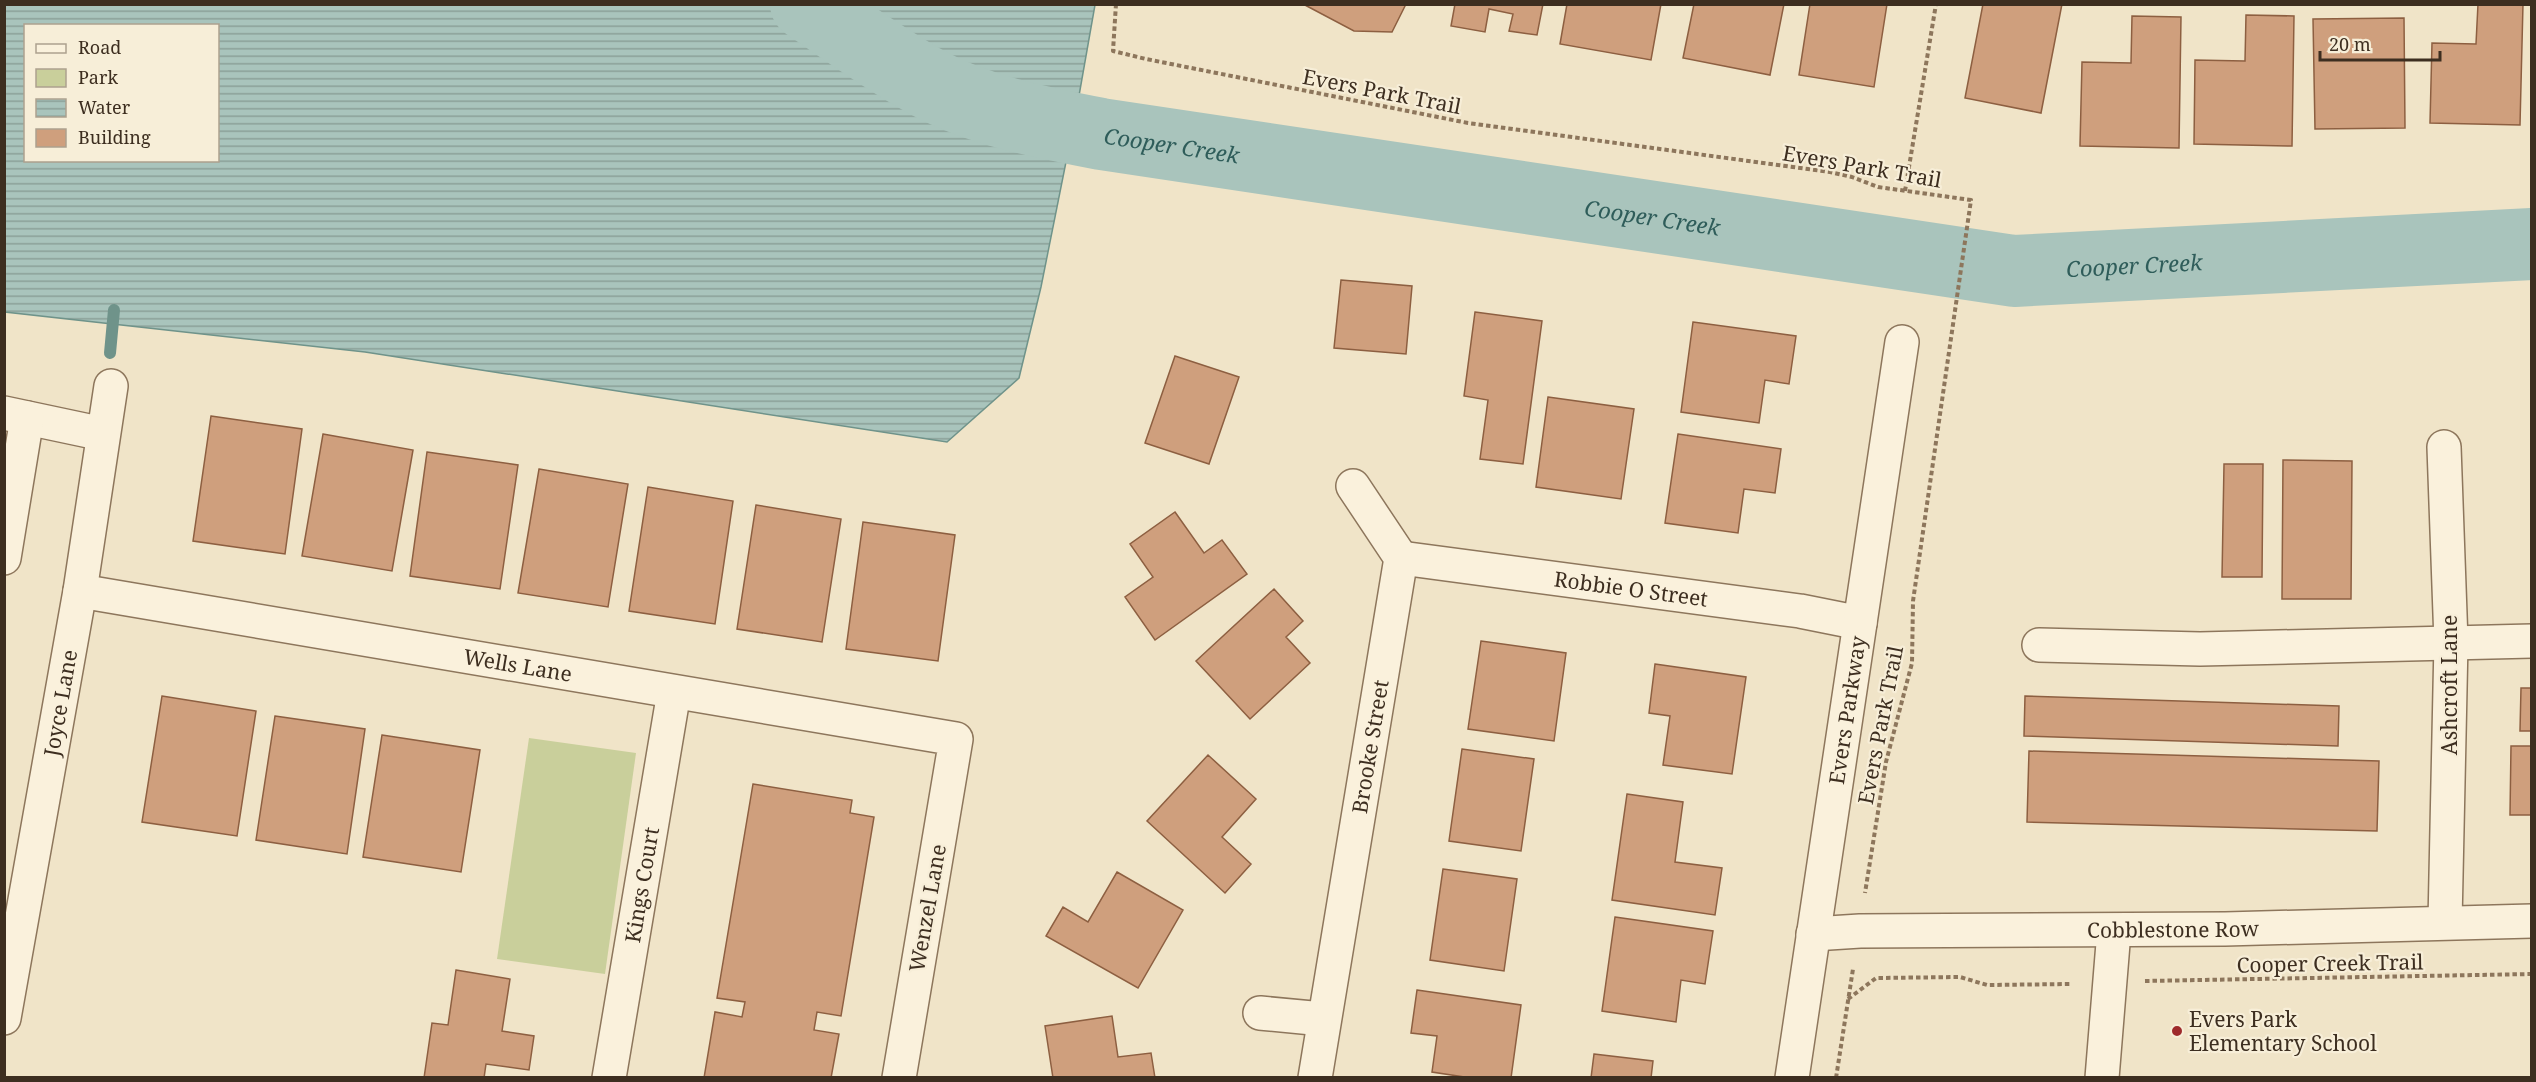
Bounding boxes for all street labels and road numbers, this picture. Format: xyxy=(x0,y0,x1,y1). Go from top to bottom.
street label: Evers Park Trail xyxy=(1300,62,1464,120)
street label: Evers Park Trail xyxy=(1780,138,1944,194)
street label: Robbie O Street xyxy=(1552,564,1710,613)
street label: Ashcroft Lane xyxy=(2435,615,2463,755)
street label: Evers Parkway xyxy=(1822,634,1872,786)
street label: Wells Lane xyxy=(461,642,574,688)
street label: Evers Park Trail xyxy=(1851,643,1909,807)
street label: Joyce Lane xyxy=(37,647,83,759)
street label: Brooke Street xyxy=(1345,678,1395,815)
street label: Kings Court xyxy=(618,825,665,945)
street label: Wenzel Lane xyxy=(902,842,952,974)
street label: Cobblestone Row xyxy=(2087,914,2260,944)
street label: Cooper Creek Trail xyxy=(2236,947,2424,979)

